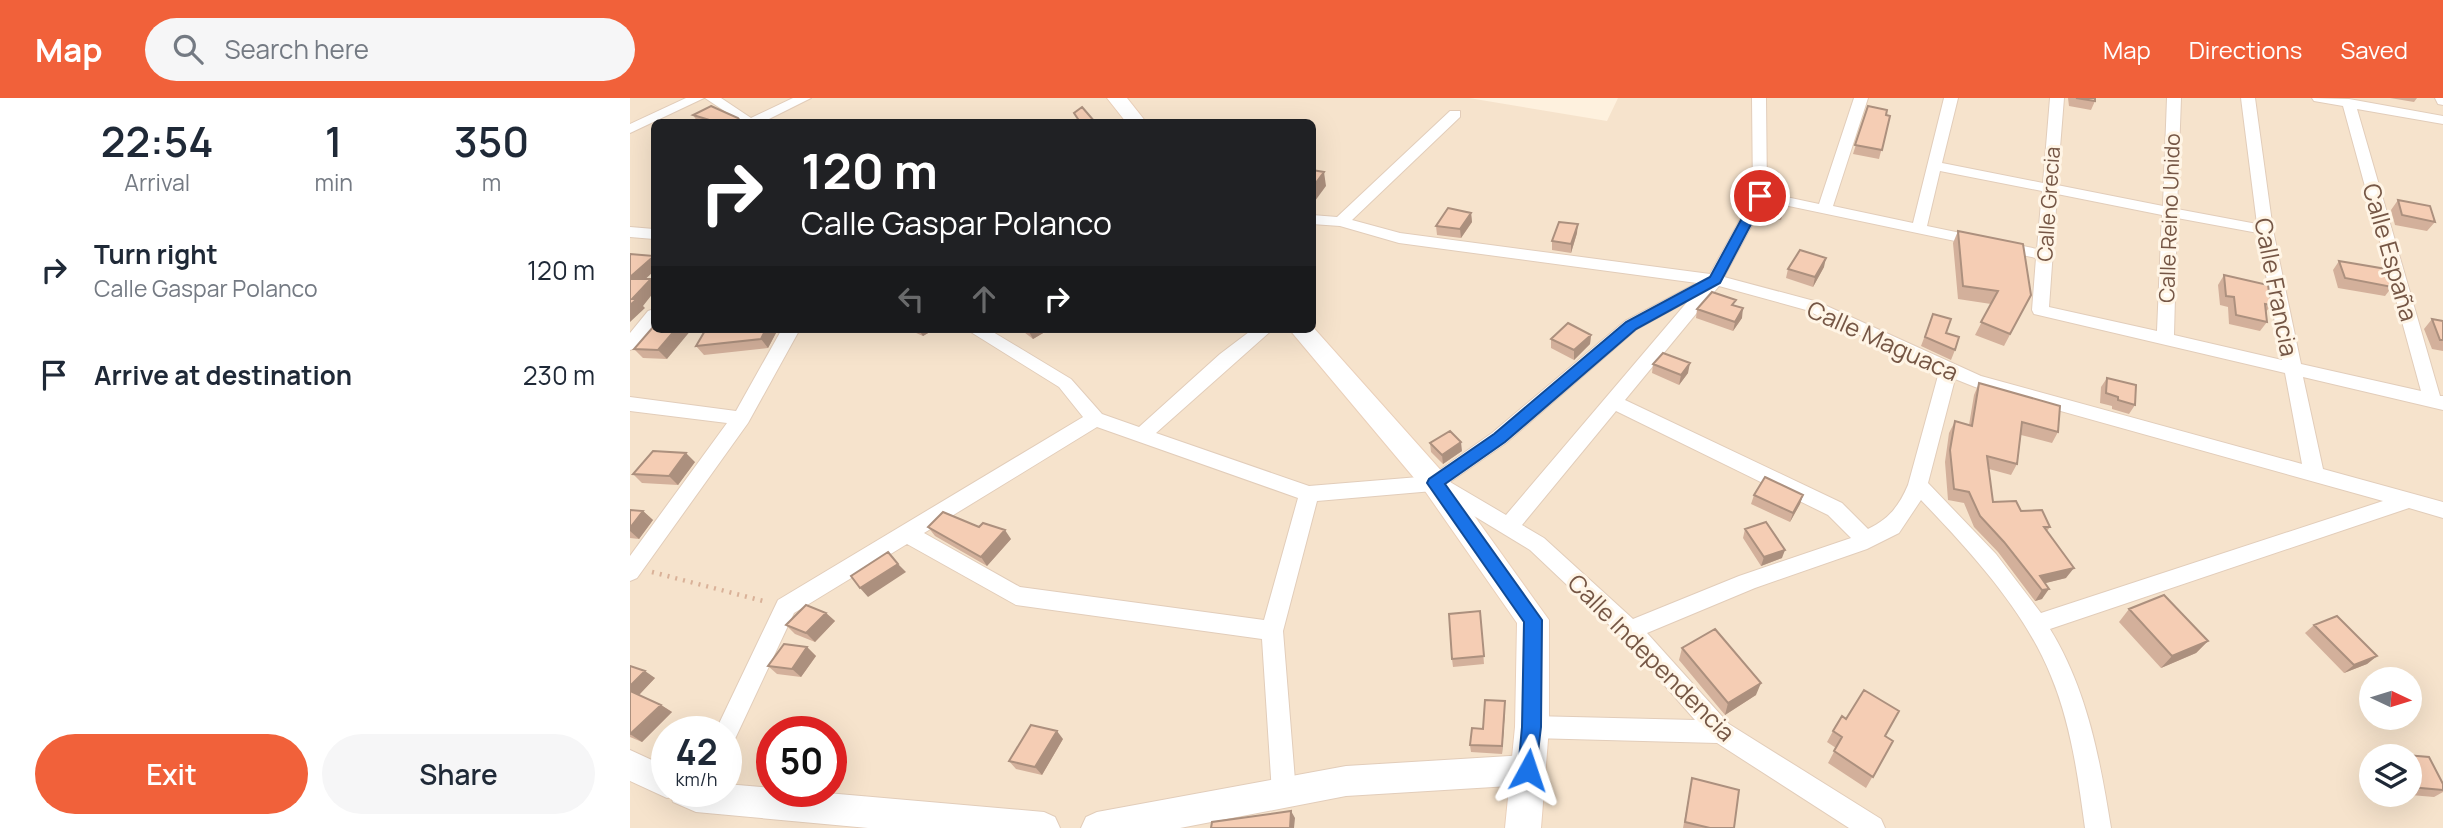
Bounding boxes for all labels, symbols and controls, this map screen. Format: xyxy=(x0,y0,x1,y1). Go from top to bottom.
search box xyxy=(145,18,635,81)
text: Map xyxy=(35,27,103,72)
icon: search xyxy=(169,30,207,68)
text: Search here xyxy=(225,31,369,67)
text: Map xyxy=(2103,33,2151,66)
text: Directions xyxy=(2189,33,2302,66)
text: Saved xyxy=(2340,33,2408,66)
text: 22:54 xyxy=(101,112,214,170)
text: 1 xyxy=(325,112,343,170)
text: 350 xyxy=(454,112,529,170)
street label: Calle Reino Unido xyxy=(2152,133,2186,303)
text: 120 m xyxy=(801,137,938,204)
street label: Calle Grecia xyxy=(2030,146,2066,262)
icon: right xyxy=(686,147,777,238)
text: Arrival xyxy=(124,166,190,198)
text: min xyxy=(314,166,353,198)
text: m xyxy=(482,166,501,198)
pin xyxy=(1730,166,1790,226)
icon: arrive xyxy=(1741,177,1779,215)
street label: Calle España xyxy=(2356,179,2426,325)
text: Calle Gaspar Polanco xyxy=(801,201,1112,245)
street label: Calle Francia xyxy=(2247,215,2307,359)
text: Turn right xyxy=(94,236,218,272)
icon: right xyxy=(35,251,73,289)
text: 120 m xyxy=(527,252,595,288)
text: Calle Gaspar Polanco xyxy=(94,272,318,304)
icon: left xyxy=(892,280,930,318)
icon: ahead xyxy=(965,280,1003,318)
icon: right xyxy=(1038,280,1076,318)
street label: Calle Maguaca xyxy=(1802,292,1964,388)
icon: arrive xyxy=(35,356,73,394)
text: Arrive at destination xyxy=(94,357,352,393)
text: 230 m xyxy=(523,357,595,393)
street label: Calle Independencia xyxy=(1561,566,1743,748)
north arrow xyxy=(2359,667,2422,730)
map controls xyxy=(2359,667,2422,807)
speed limit sign: 50 xyxy=(756,716,847,807)
text: 42 xyxy=(675,728,718,776)
position arrow xyxy=(1491,733,1565,807)
button: Exit xyxy=(35,734,308,814)
button: Share xyxy=(322,734,595,814)
button: layers xyxy=(2359,744,2422,807)
text: km/h xyxy=(676,767,717,791)

